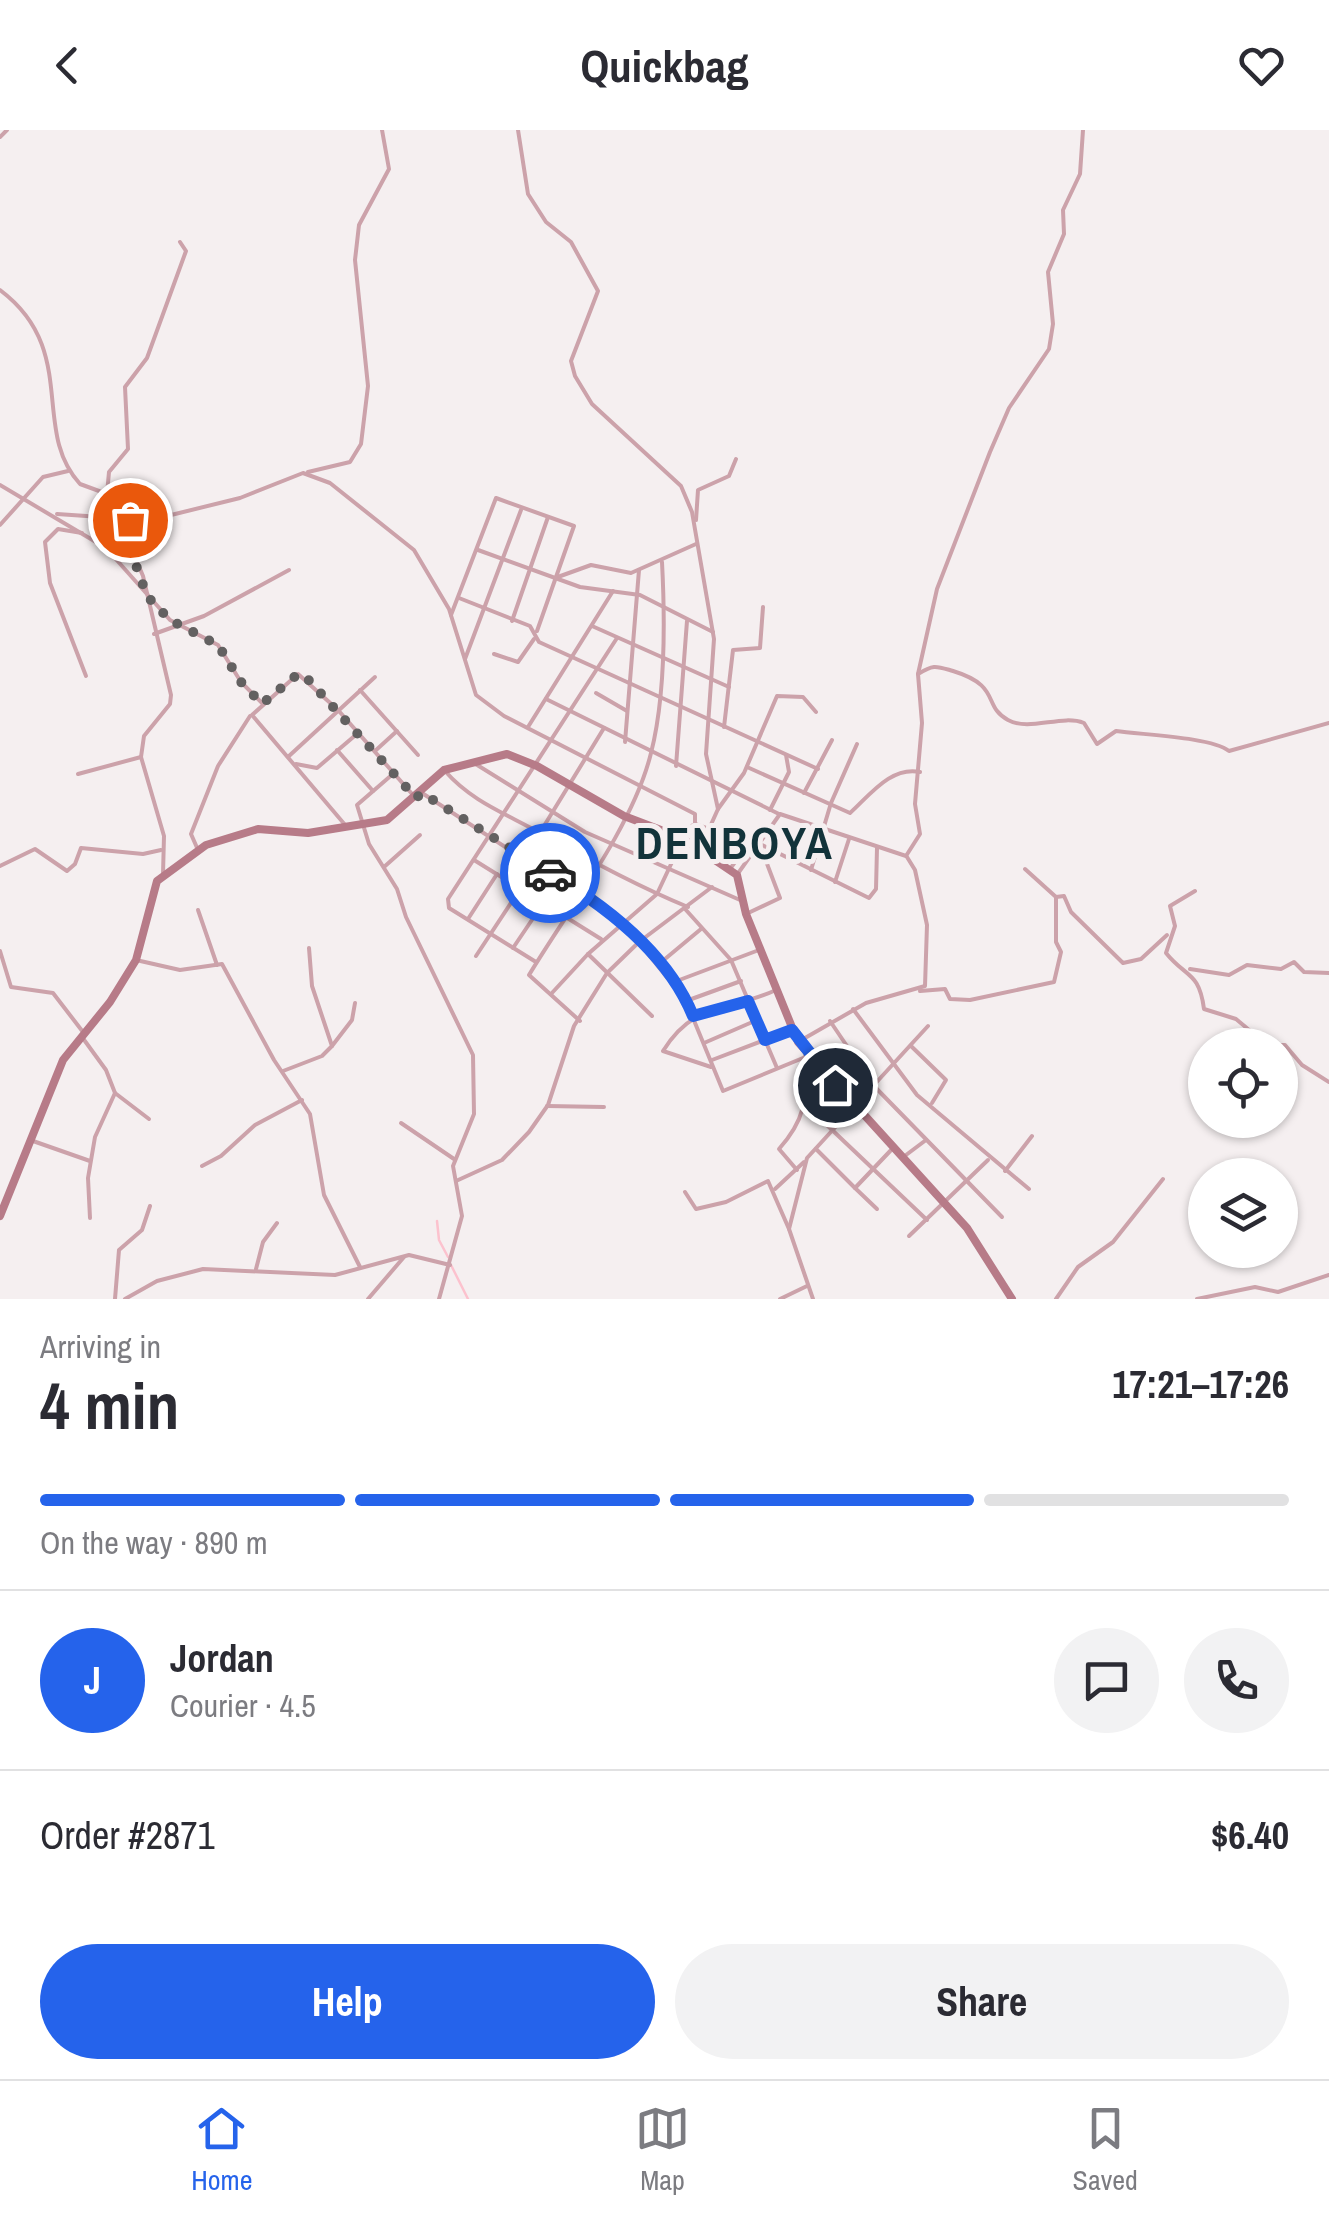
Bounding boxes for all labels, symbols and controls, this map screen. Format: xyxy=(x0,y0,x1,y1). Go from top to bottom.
text: Quickbag xyxy=(580,35,749,96)
icon: back xyxy=(40,38,95,93)
icon: heart xyxy=(1234,38,1289,93)
pin xyxy=(88,478,173,563)
icon: bag xyxy=(103,493,158,548)
district label: DENBOYA xyxy=(636,812,834,873)
courier xyxy=(500,823,600,923)
icon: car xyxy=(523,846,578,901)
map controls xyxy=(1188,1028,1298,1268)
button: locate xyxy=(1188,1028,1298,1138)
pin xyxy=(793,1043,878,1128)
icon: home xyxy=(808,1058,863,1113)
button: layers xyxy=(1188,1158,1298,1268)
text: Arriving in xyxy=(40,1325,161,1368)
text: 17:21–17:26 xyxy=(1112,1359,1289,1410)
text: 4 min xyxy=(40,1362,179,1449)
text: On the way · 890 m xyxy=(40,1521,268,1564)
button: chat xyxy=(1054,1628,1159,1733)
button: phone xyxy=(1184,1628,1289,1733)
text: Jordan xyxy=(170,1633,274,1684)
text: J xyxy=(84,1655,101,1706)
text: Courier · 4.5 xyxy=(170,1684,316,1727)
text: Order #2871 xyxy=(40,1810,215,1861)
text: $6.40 xyxy=(1211,1810,1289,1861)
button: Help xyxy=(40,1944,655,2059)
button: Share xyxy=(675,1944,1289,2059)
tab: Home xyxy=(191,2101,253,2199)
tab: Map xyxy=(635,2101,690,2199)
tab: Saved xyxy=(1073,2101,1138,2199)

